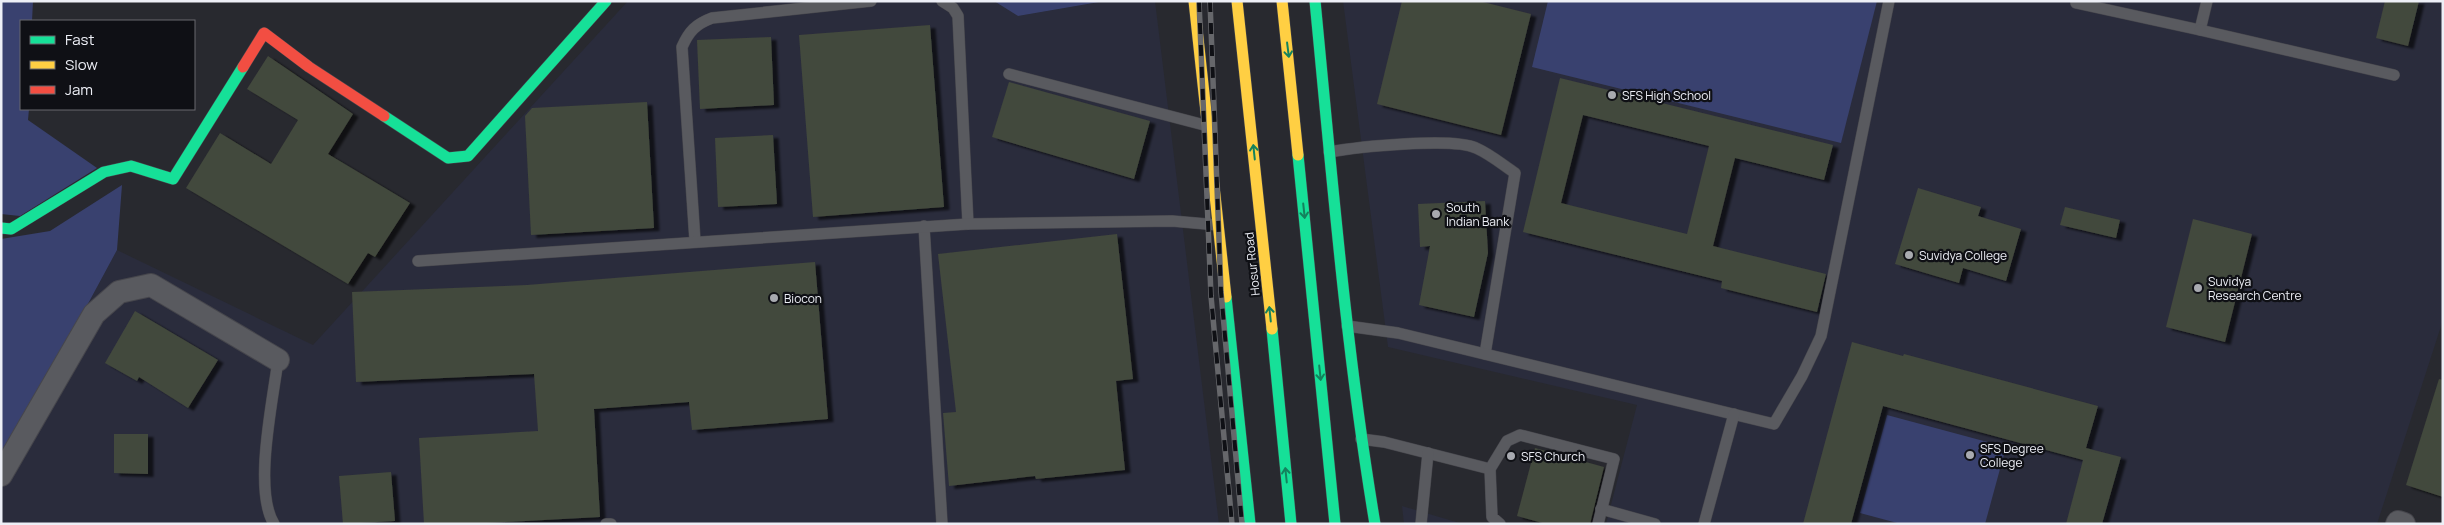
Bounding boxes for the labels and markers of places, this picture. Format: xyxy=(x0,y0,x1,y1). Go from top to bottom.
place label: SFS High School xyxy=(1622,87,1711,104)
marker: SFS High School xyxy=(1606,89,1618,101)
place label: South Indian Bank xyxy=(1446,199,1510,230)
marker: South Indian Bank xyxy=(1430,208,1442,220)
place label: Suvidya College xyxy=(1919,247,2007,264)
marker: Suvidya College xyxy=(1903,249,1915,261)
place label: Suvidya Research Centre xyxy=(2208,273,2301,304)
marker: Suvidya Research Centre xyxy=(2192,282,2204,294)
place label: Biocon xyxy=(784,290,822,307)
marker: Biocon xyxy=(768,292,780,304)
place label: SFS Degree College xyxy=(1980,440,2044,471)
place label: SFS Church xyxy=(1521,448,1585,465)
marker: SFS Degree College xyxy=(1964,449,1976,461)
marker: SFS Church xyxy=(1505,450,1517,462)

